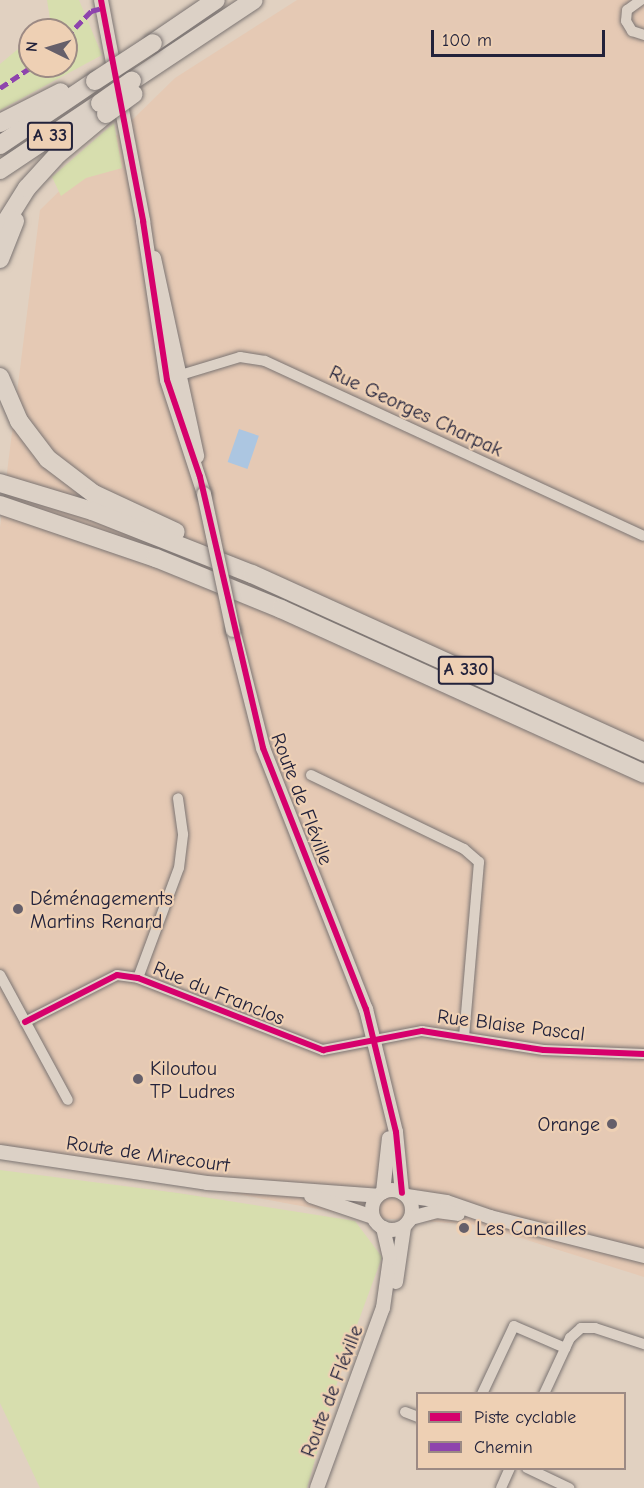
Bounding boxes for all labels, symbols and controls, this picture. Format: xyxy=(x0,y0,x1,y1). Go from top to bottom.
north arrow xyxy=(18,18,78,78)
scale bar xyxy=(434,18,608,56)
text: 100 m xyxy=(442,30,492,51)
text: N xyxy=(23,41,41,53)
road number: A 33 xyxy=(26,121,74,151)
street label: Rue Georges Charpak xyxy=(325,360,507,462)
road number: A 330 xyxy=(438,655,494,685)
street label: Route de Fléville xyxy=(266,730,338,868)
place label: Déménagements Martins Renard xyxy=(30,886,173,933)
marker: Déménagements Martins Renard xyxy=(11,902,25,916)
street label: Rue du Franclos xyxy=(150,956,288,1030)
street label: Rue Blaise Pascal xyxy=(436,1004,586,1046)
place label: Kiloutou TP Ludres xyxy=(150,1056,235,1103)
marker: Kiloutou TP Ludres xyxy=(131,1072,145,1086)
place label: Orange xyxy=(538,1112,600,1136)
marker: Orange xyxy=(605,1117,619,1131)
street label: Route de Mirecourt xyxy=(65,1131,231,1177)
place label: Les Canailles xyxy=(476,1216,586,1240)
marker: Les Canailles xyxy=(457,1221,471,1235)
street label: Route de Fléville xyxy=(296,1322,368,1460)
legend xyxy=(416,1392,626,1470)
text: Piste cyclable xyxy=(474,1407,576,1428)
text: Chemin xyxy=(474,1437,533,1458)

